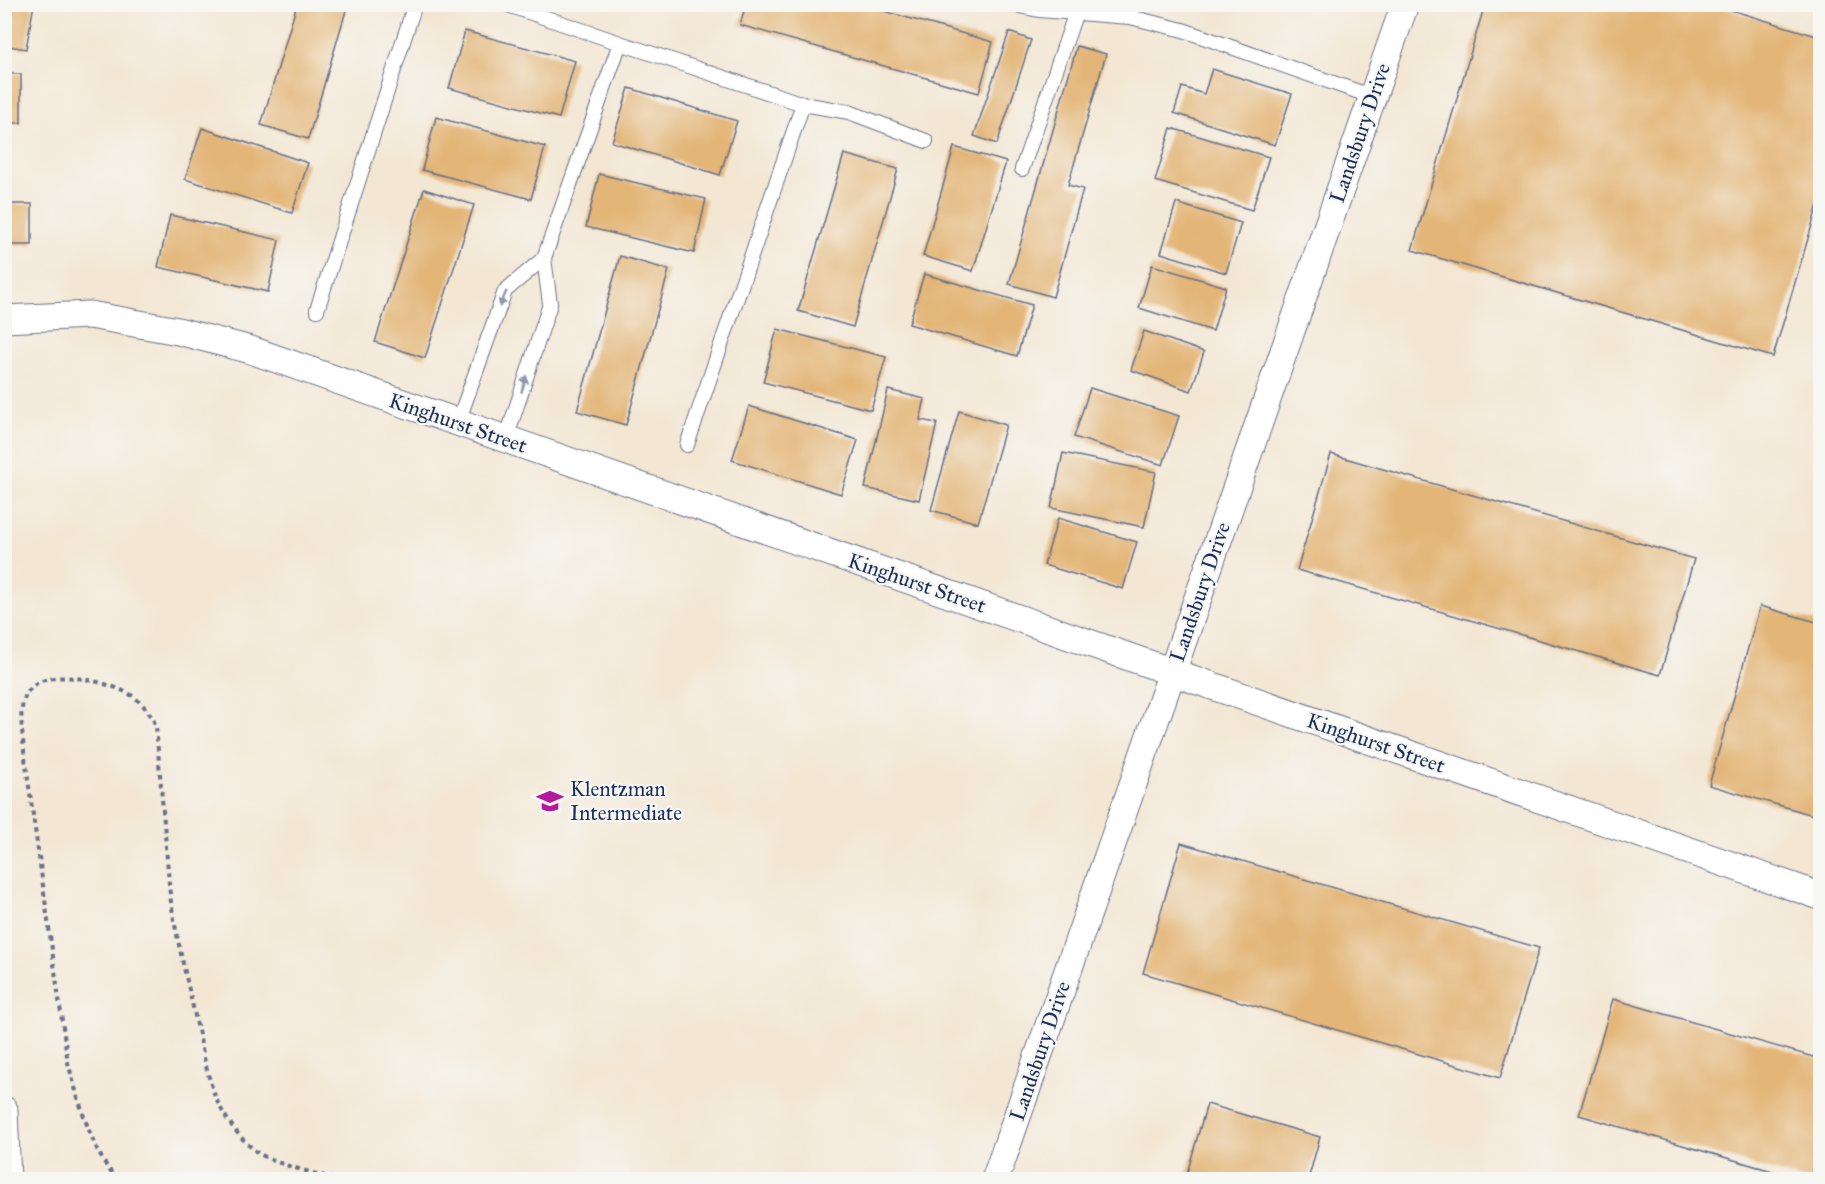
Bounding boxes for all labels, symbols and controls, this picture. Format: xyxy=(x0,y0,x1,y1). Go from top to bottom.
street label: Landsbury Drive xyxy=(1324,59,1396,206)
one-way arrow xyxy=(498,290,508,308)
one-way arrow xyxy=(520,375,529,393)
street label: Kinghurst Street xyxy=(386,387,531,459)
street label: Landsbury Drive xyxy=(1164,518,1236,665)
street label: Kinghurst Street xyxy=(845,547,990,619)
street label: Kinghurst Street xyxy=(1304,707,1449,779)
place label: Klentzman Intermediate xyxy=(570,776,682,826)
school or university icon: Klentzman Intermediate xyxy=(535,786,565,816)
street label: Landsbury Drive xyxy=(1004,977,1076,1124)

